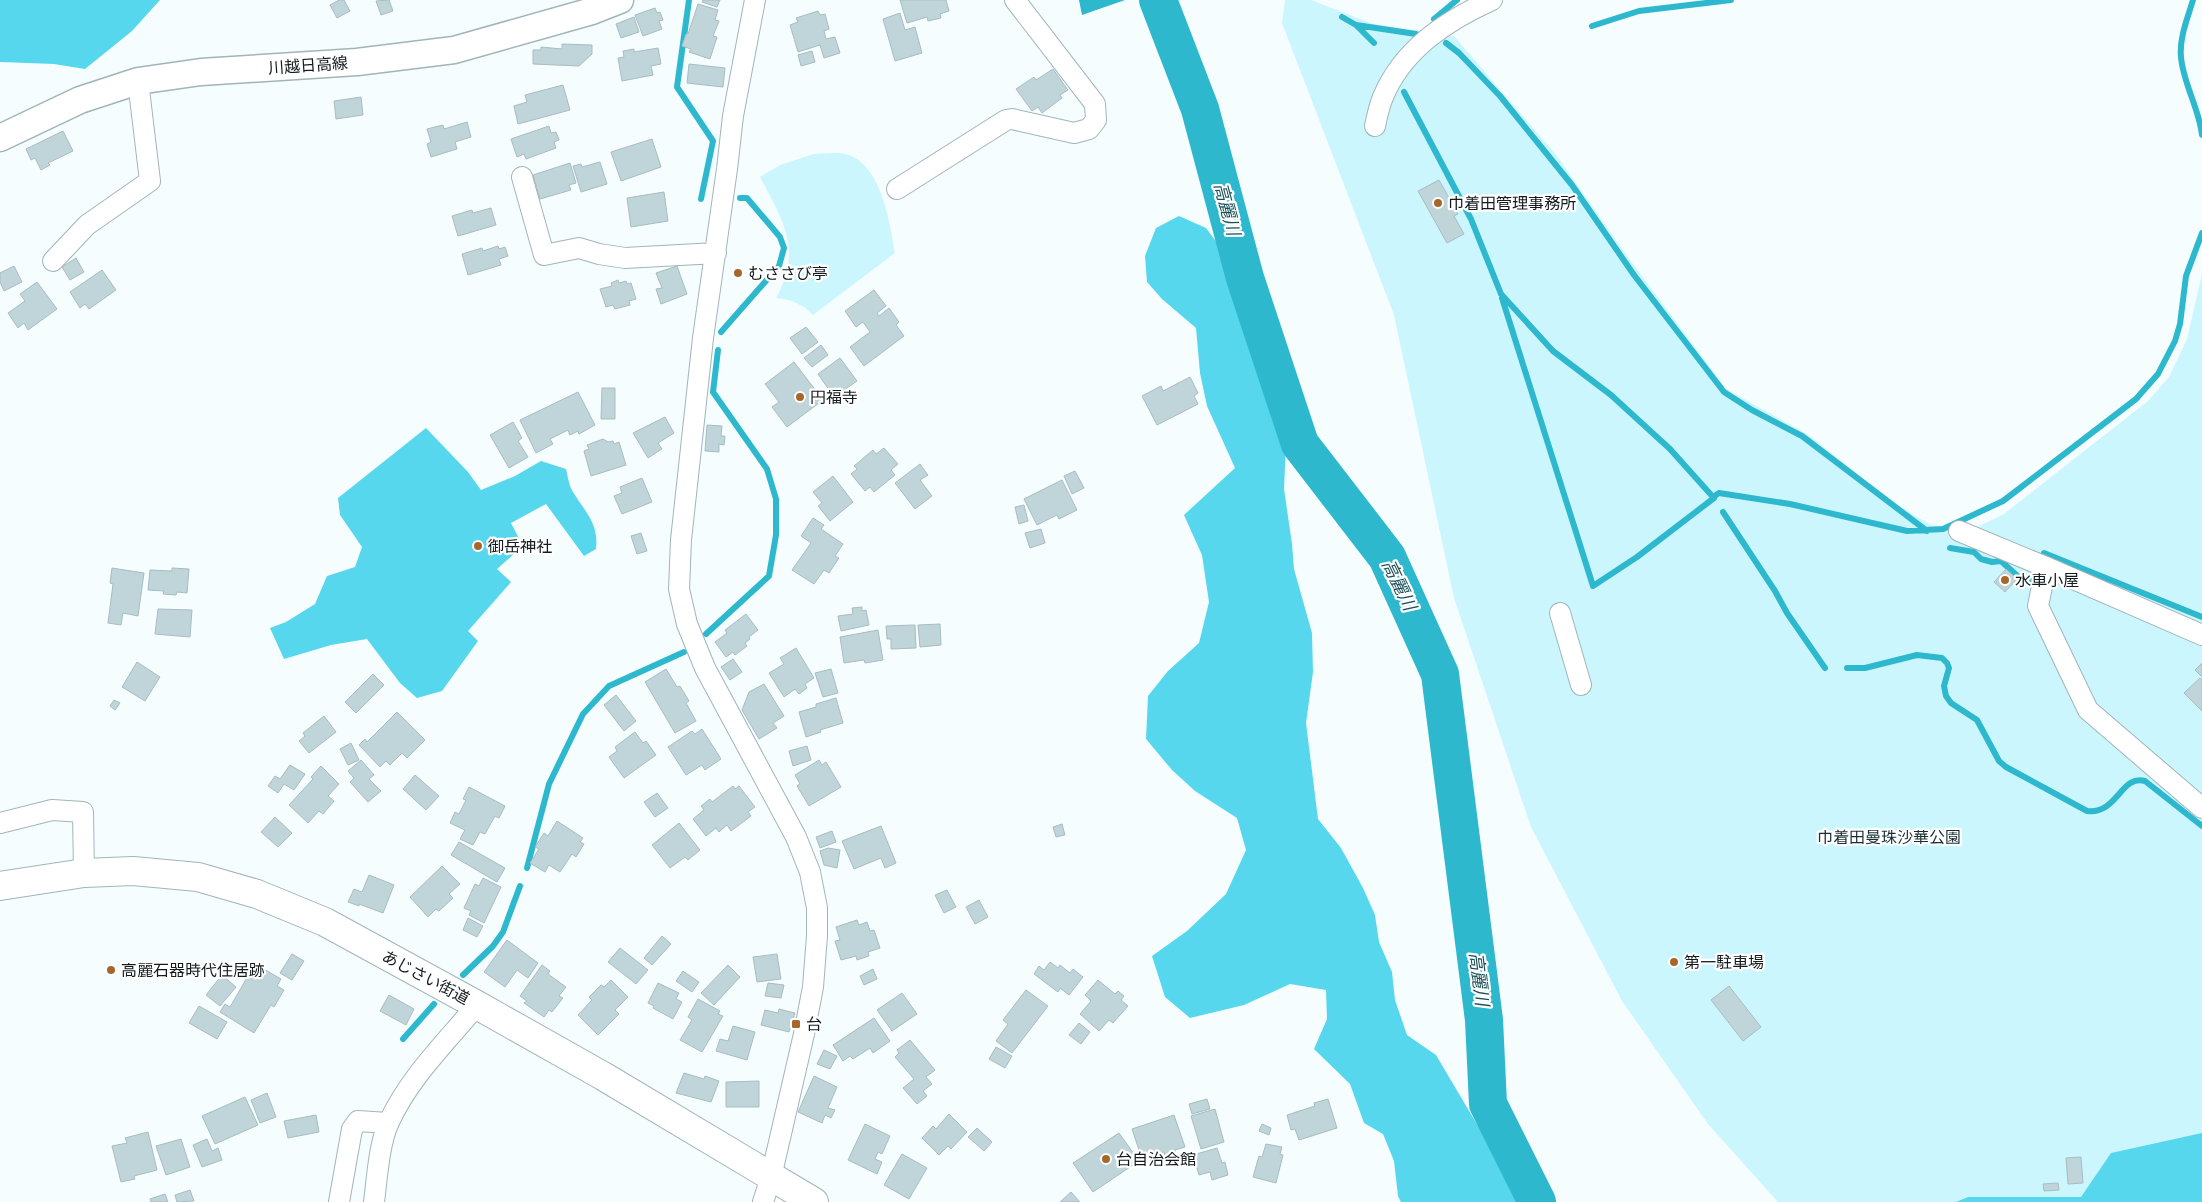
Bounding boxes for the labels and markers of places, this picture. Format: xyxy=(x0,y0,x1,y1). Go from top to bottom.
place label: 巾着田管理事務所 xyxy=(1448,193,1576,212)
marker: 巾着田管理事務所 xyxy=(1432,197,1444,209)
place label: むささび亭 xyxy=(748,263,828,282)
marker: むささび亭 xyxy=(732,267,744,279)
place label: 円福寺 xyxy=(810,387,858,406)
marker: 円福寺 xyxy=(794,391,806,403)
place label: 御岳神社 xyxy=(488,536,552,555)
marker: 御岳神社 xyxy=(472,540,484,552)
place label: 水車小屋 xyxy=(2015,570,2079,589)
marker: 水車小屋 xyxy=(1999,574,2011,586)
place label: 第一駐車場 xyxy=(1684,952,1764,971)
marker: 第一駐車場 xyxy=(1668,956,1680,968)
place label: 高麗石器時代住居跡 xyxy=(121,960,265,979)
marker: 高麗石器時代住居跡 xyxy=(105,964,117,976)
place label: 台 xyxy=(806,1014,822,1033)
marker: 台 xyxy=(790,1018,802,1030)
place label: 台自治会館 xyxy=(1116,1149,1196,1168)
marker: 台自治会館 xyxy=(1100,1153,1112,1165)

